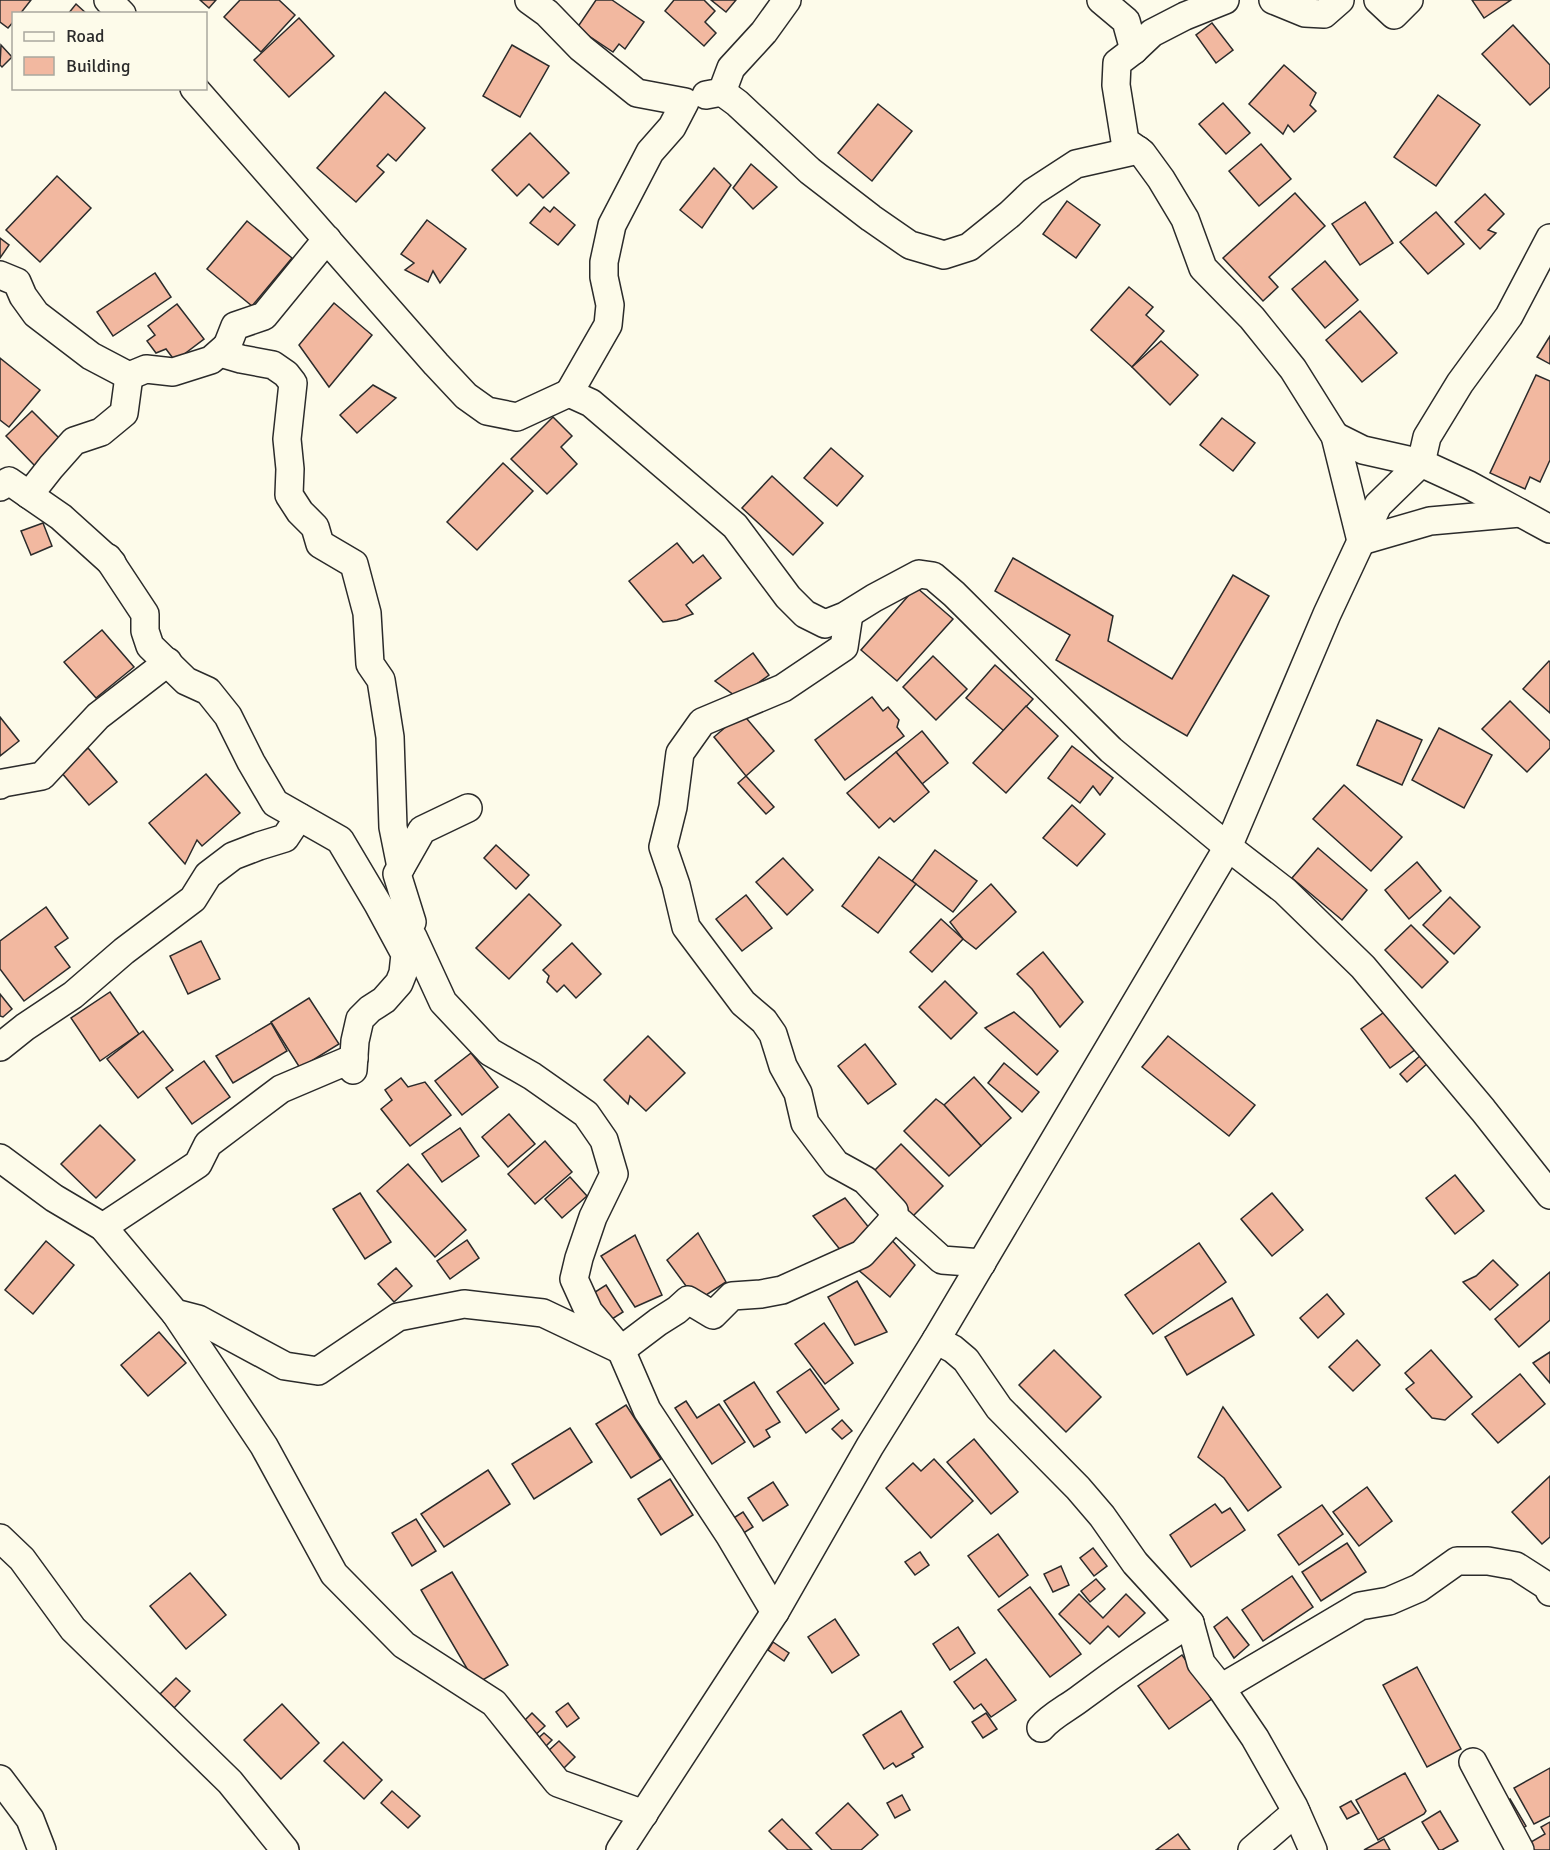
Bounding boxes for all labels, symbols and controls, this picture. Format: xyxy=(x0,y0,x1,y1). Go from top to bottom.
legend xyxy=(12,12,207,90)
text: Road xyxy=(66,25,105,47)
text: Building xyxy=(66,55,130,77)

